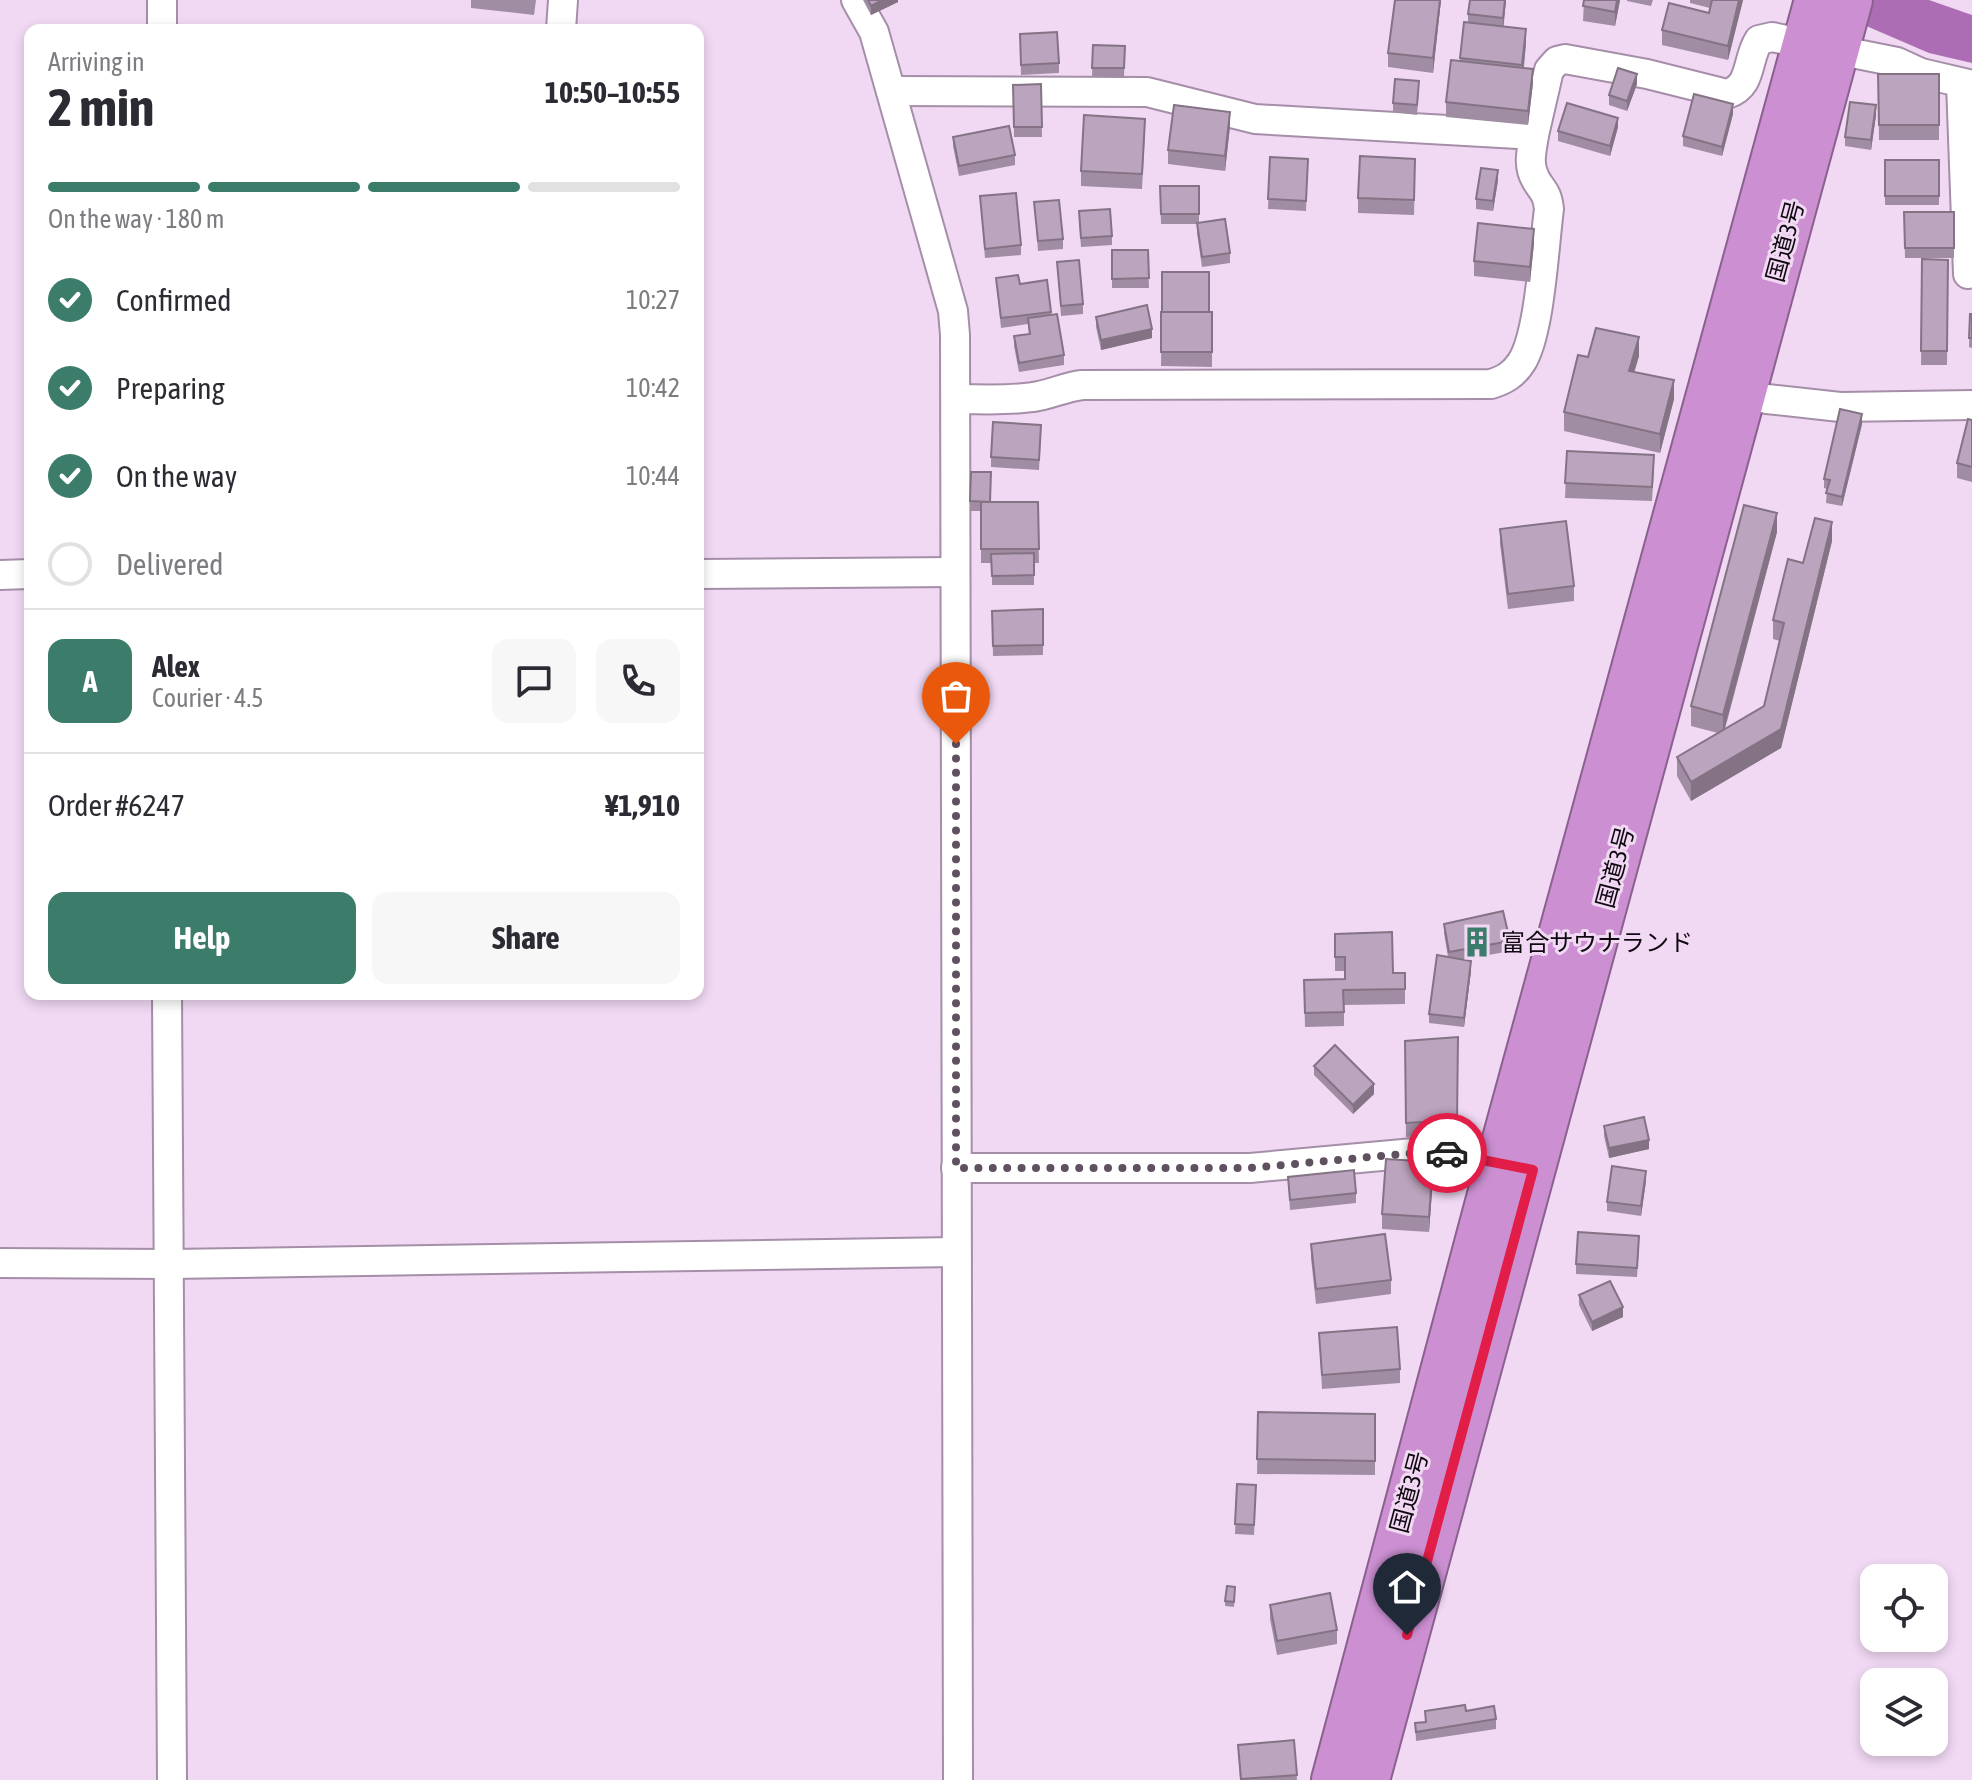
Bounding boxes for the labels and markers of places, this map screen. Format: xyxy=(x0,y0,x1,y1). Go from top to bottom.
pin xyxy=(922,662,990,744)
building icon: 富合サウナランド xyxy=(1460,925,1494,959)
place label: 富合サウナランド xyxy=(1501,929,1693,956)
pin xyxy=(1373,1553,1441,1635)

